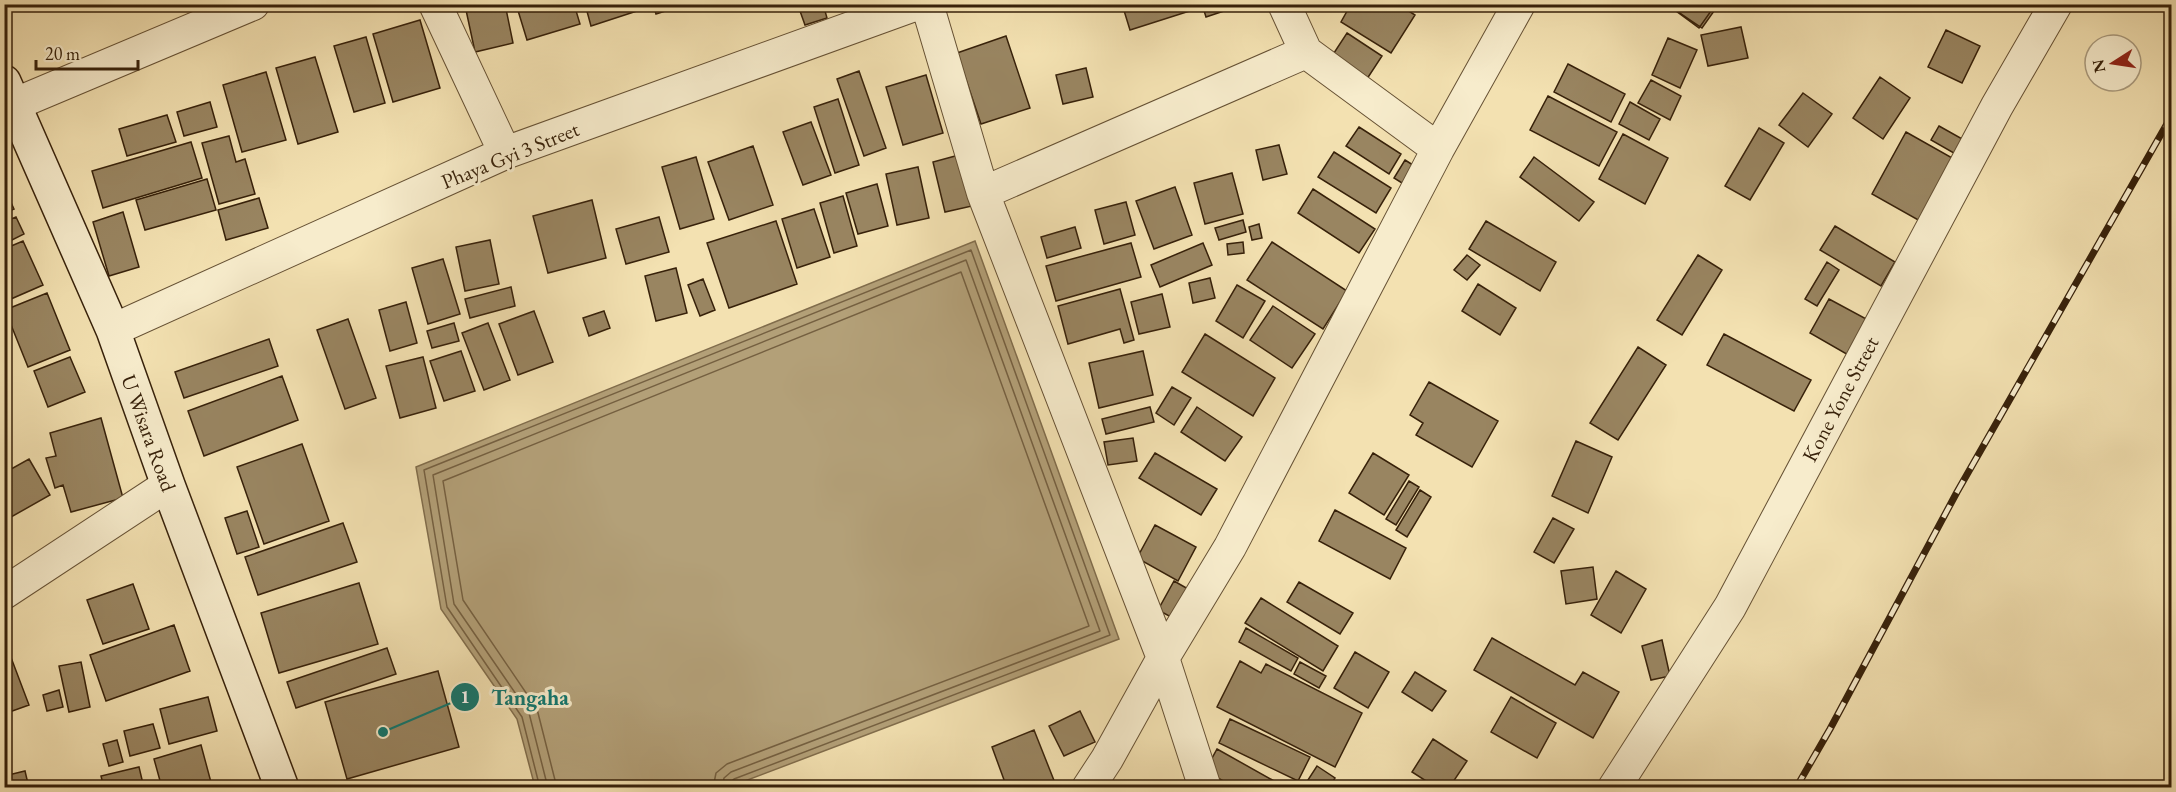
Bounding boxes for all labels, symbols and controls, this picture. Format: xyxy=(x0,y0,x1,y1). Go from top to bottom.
scale bar xyxy=(36,33,138,71)
north arrow xyxy=(2083,33,2143,93)
text: 20 m xyxy=(45,42,80,65)
text: N xyxy=(2087,57,2110,75)
street label: Phaya Gyi 3 Street xyxy=(437,115,583,195)
street label: Kone Yone Street xyxy=(1796,331,1885,466)
street label: U Wisara Road xyxy=(115,371,183,495)
callout: Tangaha xyxy=(450,677,581,717)
text: Tangaha xyxy=(491,683,569,712)
text: 1 xyxy=(460,685,470,708)

